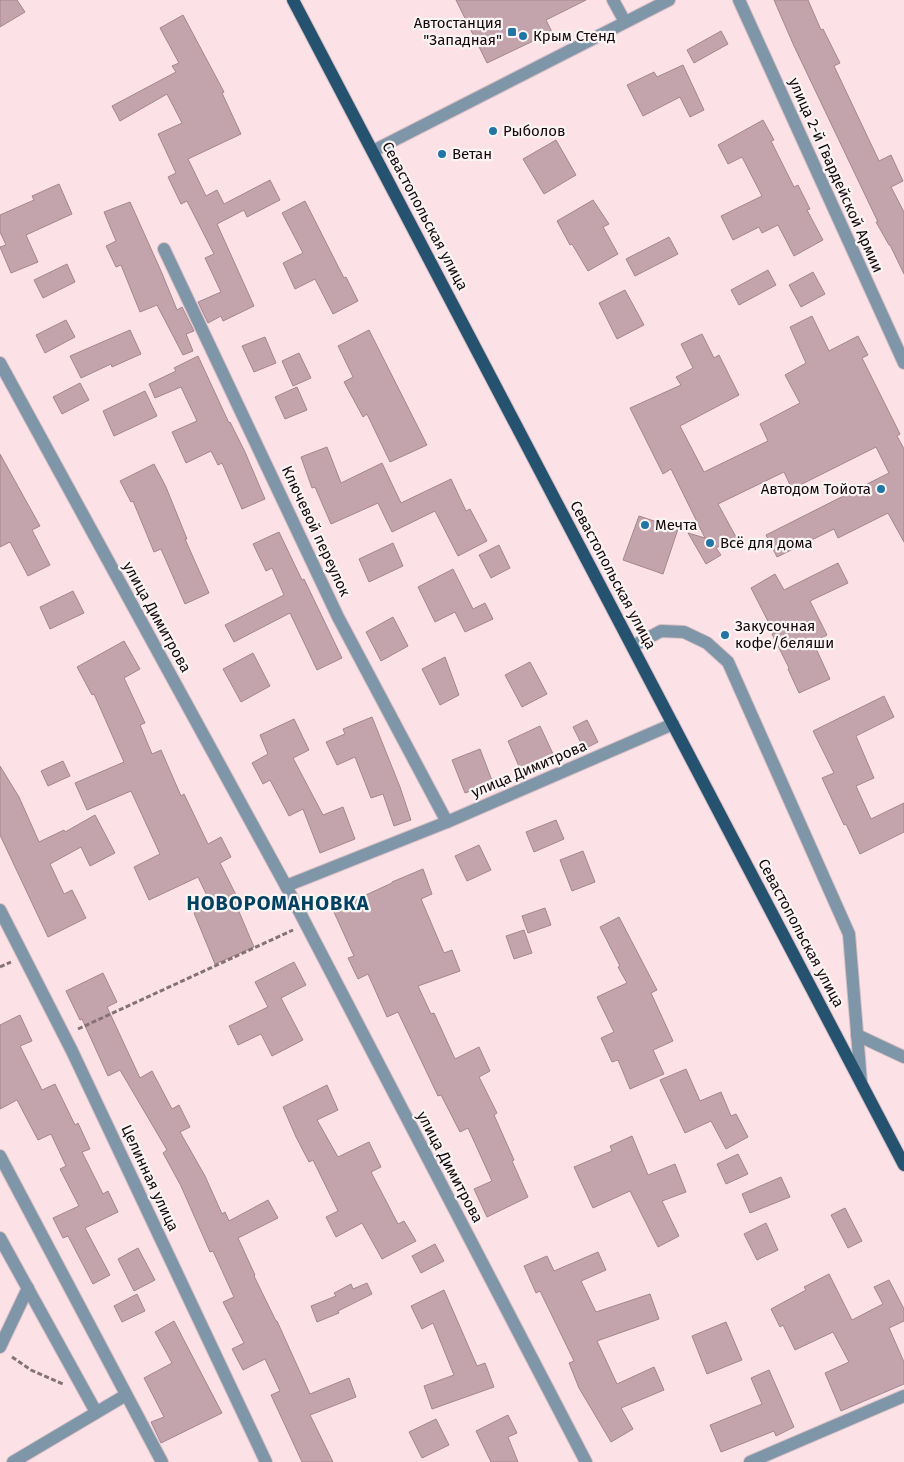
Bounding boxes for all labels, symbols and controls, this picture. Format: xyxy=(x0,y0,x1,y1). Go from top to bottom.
place label: Автостанция "Западная" xyxy=(414,14,502,49)
marker: Автостанция "Западная" xyxy=(506,26,518,38)
place label: Крым Стенд xyxy=(533,27,615,45)
marker: Крым Стенд xyxy=(517,30,529,42)
street label: улица 2-й Гвардейской Армии xyxy=(785,75,887,275)
place label: Рыболов xyxy=(503,122,566,140)
marker: Рыболов xyxy=(487,125,499,137)
street label: Севастопольская улица xyxy=(378,139,472,293)
place label: Ветан xyxy=(452,145,492,163)
marker: Ветан xyxy=(436,148,448,160)
street label: Ключевой переулок xyxy=(278,463,354,599)
place label: Автодом Тойота xyxy=(761,480,871,498)
marker: Автодом Тойота xyxy=(875,483,887,495)
street label: Севастопольская улица xyxy=(566,498,660,652)
place label: Мечта xyxy=(655,516,697,534)
marker: Мечта xyxy=(639,519,651,531)
place label: Всё для дома xyxy=(720,534,813,552)
marker: Всё для дома xyxy=(704,537,716,549)
street label: улица Димитрова xyxy=(119,558,195,676)
place label: Закусочная кофе/беляши xyxy=(735,617,834,652)
marker: Закусочная кофе/беляши xyxy=(719,629,731,641)
street label: улица Димитрова xyxy=(468,737,590,801)
street label: Севастопольская улица xyxy=(754,856,848,1010)
district label: НОВОРОМАНОВКА xyxy=(186,891,370,915)
street label: улица Димитрова xyxy=(413,1108,487,1226)
street label: Целинная улица xyxy=(117,1122,183,1234)

